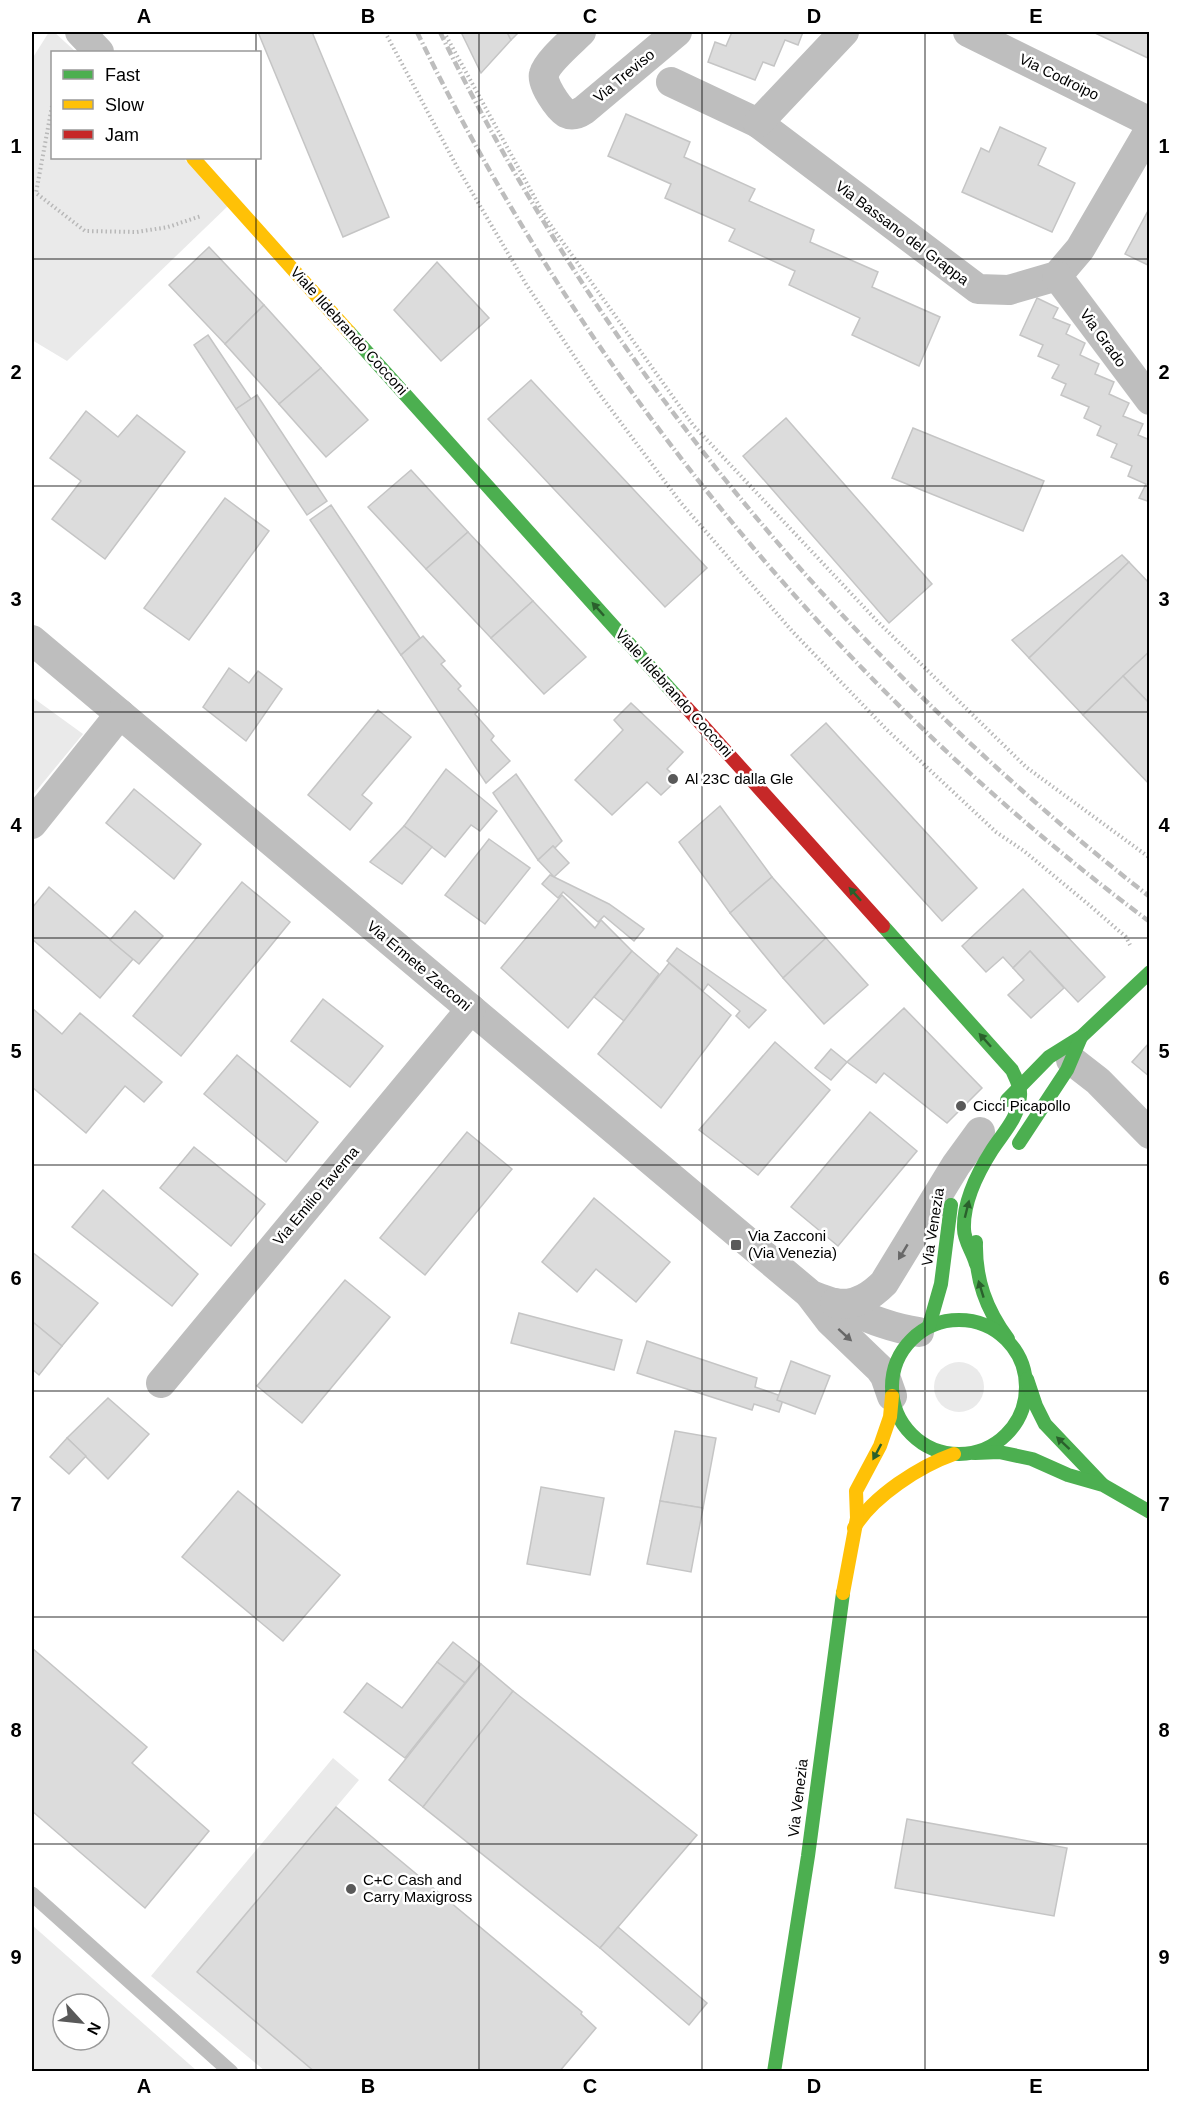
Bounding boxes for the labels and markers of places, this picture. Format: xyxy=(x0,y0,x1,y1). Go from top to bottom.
place label: Al 23C dalla Gle xyxy=(685,770,793,787)
marker: Al 23C dalla Gle xyxy=(666,772,680,786)
place label: Cicci Picapollo xyxy=(973,1097,1071,1114)
marker: Cicci Picapollo xyxy=(954,1099,968,1113)
place label: Via Zacconi (Via Venezia) xyxy=(748,1227,837,1261)
marker: Via Zacconi (Via Venezia) xyxy=(729,1238,743,1252)
place label: C+C Cash and Carry Maxigross xyxy=(363,1871,472,1905)
marker: C+C Cash and Carry Maxigross xyxy=(344,1882,358,1896)

